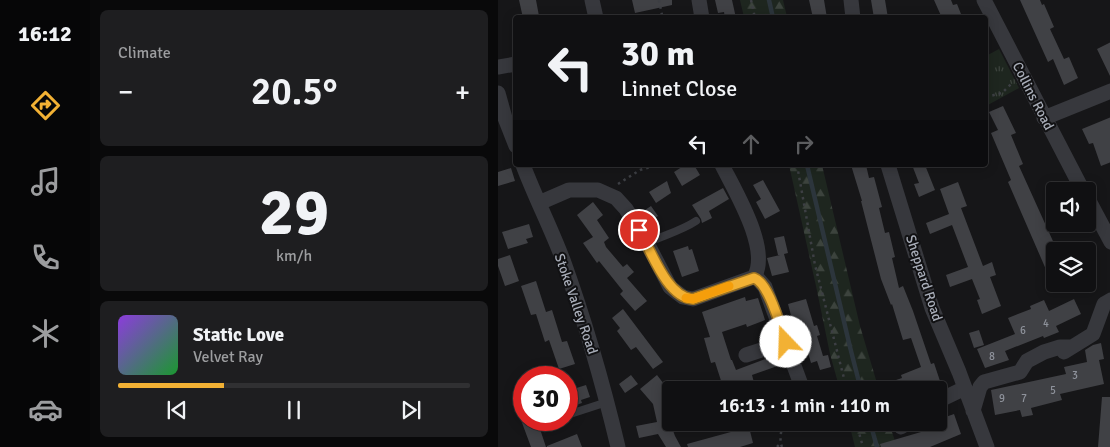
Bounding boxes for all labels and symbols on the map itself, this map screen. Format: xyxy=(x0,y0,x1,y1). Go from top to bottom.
street label: Collins Road xyxy=(1009,59,1057,133)
pin xyxy=(618,209,660,251)
street label: Sheppard Road xyxy=(902,233,946,323)
street label: Stoke Valley Road xyxy=(551,251,601,357)
position arrow xyxy=(759,315,811,367)
house number: 4 xyxy=(1043,317,1049,330)
house number: 6 xyxy=(1020,324,1026,337)
house number: 8 xyxy=(989,350,995,363)
speed limit sign: 30 xyxy=(513,366,578,431)
house number: 3 xyxy=(1072,369,1078,382)
house number: 5 xyxy=(1050,384,1056,397)
house number: 9 xyxy=(999,392,1005,405)
house number: 7 xyxy=(1021,392,1027,405)

